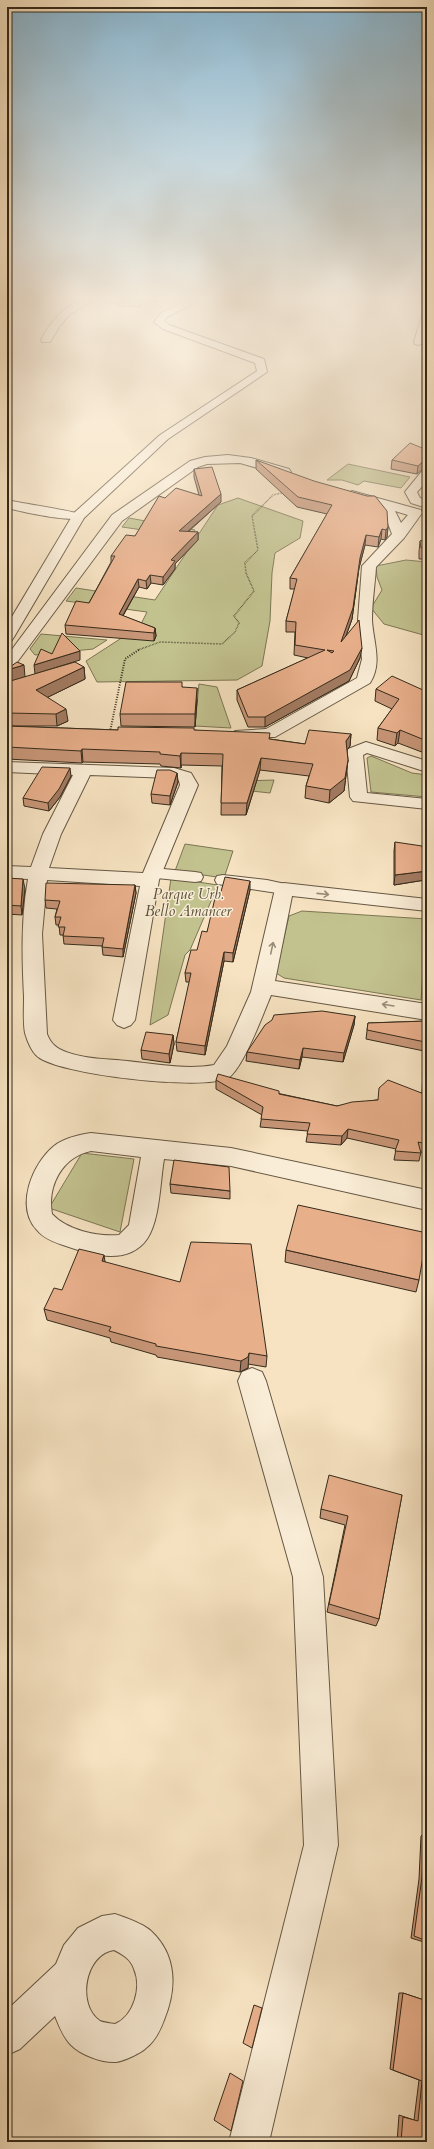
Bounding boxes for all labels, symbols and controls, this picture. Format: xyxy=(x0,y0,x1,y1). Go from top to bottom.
park label: Parque Urb. Bello Amancer xyxy=(145,884,232,921)
one-way arrow xyxy=(316,890,329,897)
one-way arrow xyxy=(268,942,276,955)
one-way arrow xyxy=(382,1001,395,1009)

